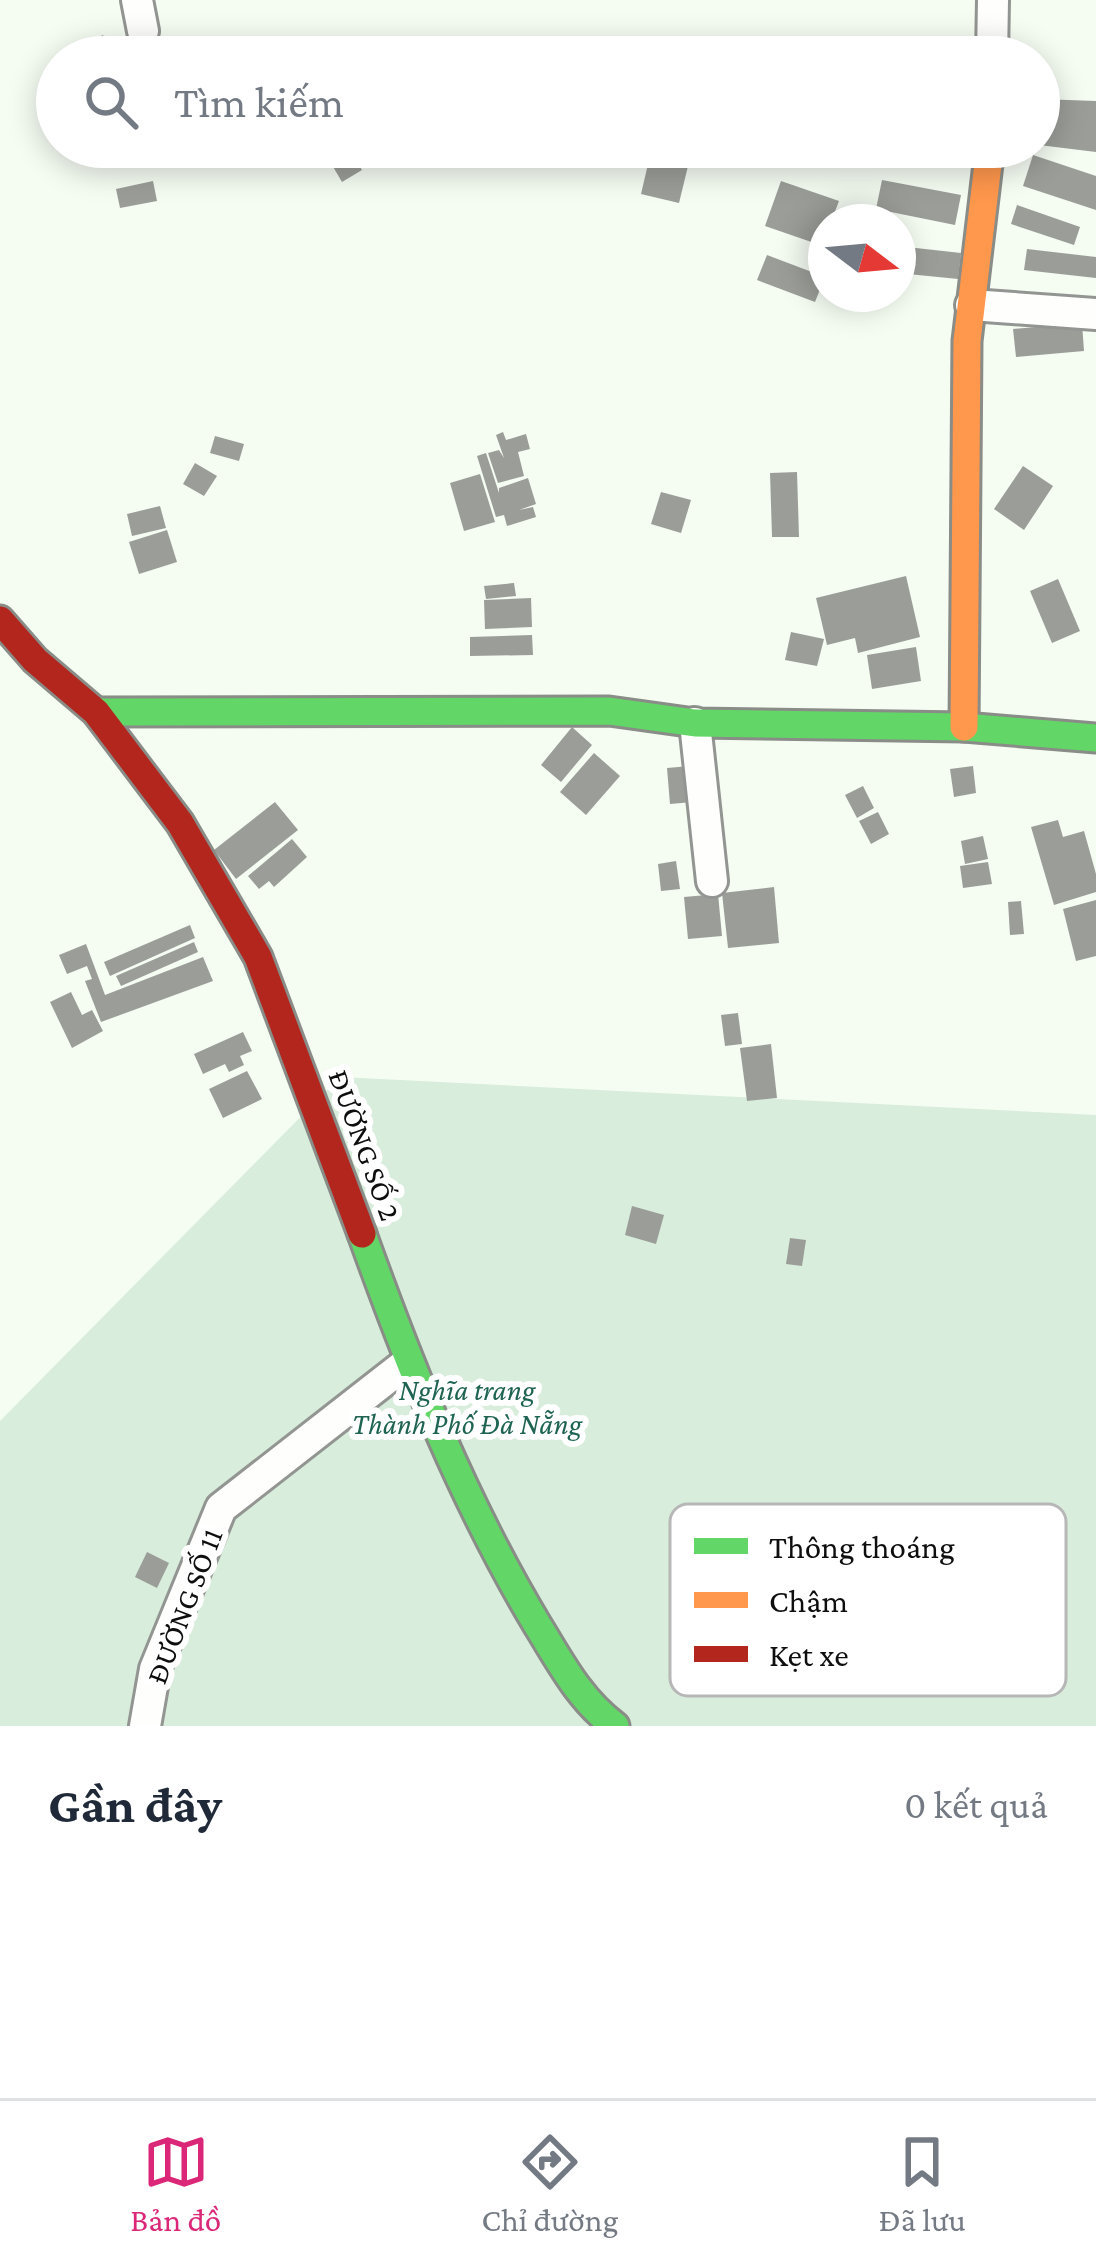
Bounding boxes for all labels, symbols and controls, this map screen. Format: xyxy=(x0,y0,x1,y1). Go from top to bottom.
search box xyxy=(36,36,1060,168)
icon: search xyxy=(78,69,144,135)
text: Tìm kiếm xyxy=(174,77,344,127)
north arrow xyxy=(808,204,916,312)
street label: ĐƯỜNG SỐ 2 xyxy=(322,1065,408,1225)
park label: Nghĩa trang Thành Phố Đà Nẵng xyxy=(352,1373,583,1441)
legend xyxy=(670,1504,1066,1696)
street label: ĐƯỜNG SỐ 11 xyxy=(139,1524,229,1688)
text: Thông thoáng xyxy=(769,1528,955,1565)
text: Chậm xyxy=(769,1582,848,1619)
text: Kẹt xe xyxy=(769,1636,849,1673)
text: Gần đây xyxy=(48,1776,222,1833)
text: 0 kết quả xyxy=(904,1783,1048,1826)
tab: Bản đồ xyxy=(130,2129,221,2238)
tab: Chỉ đường xyxy=(481,2129,618,2238)
tab: Đã lưu xyxy=(879,2129,966,2238)

